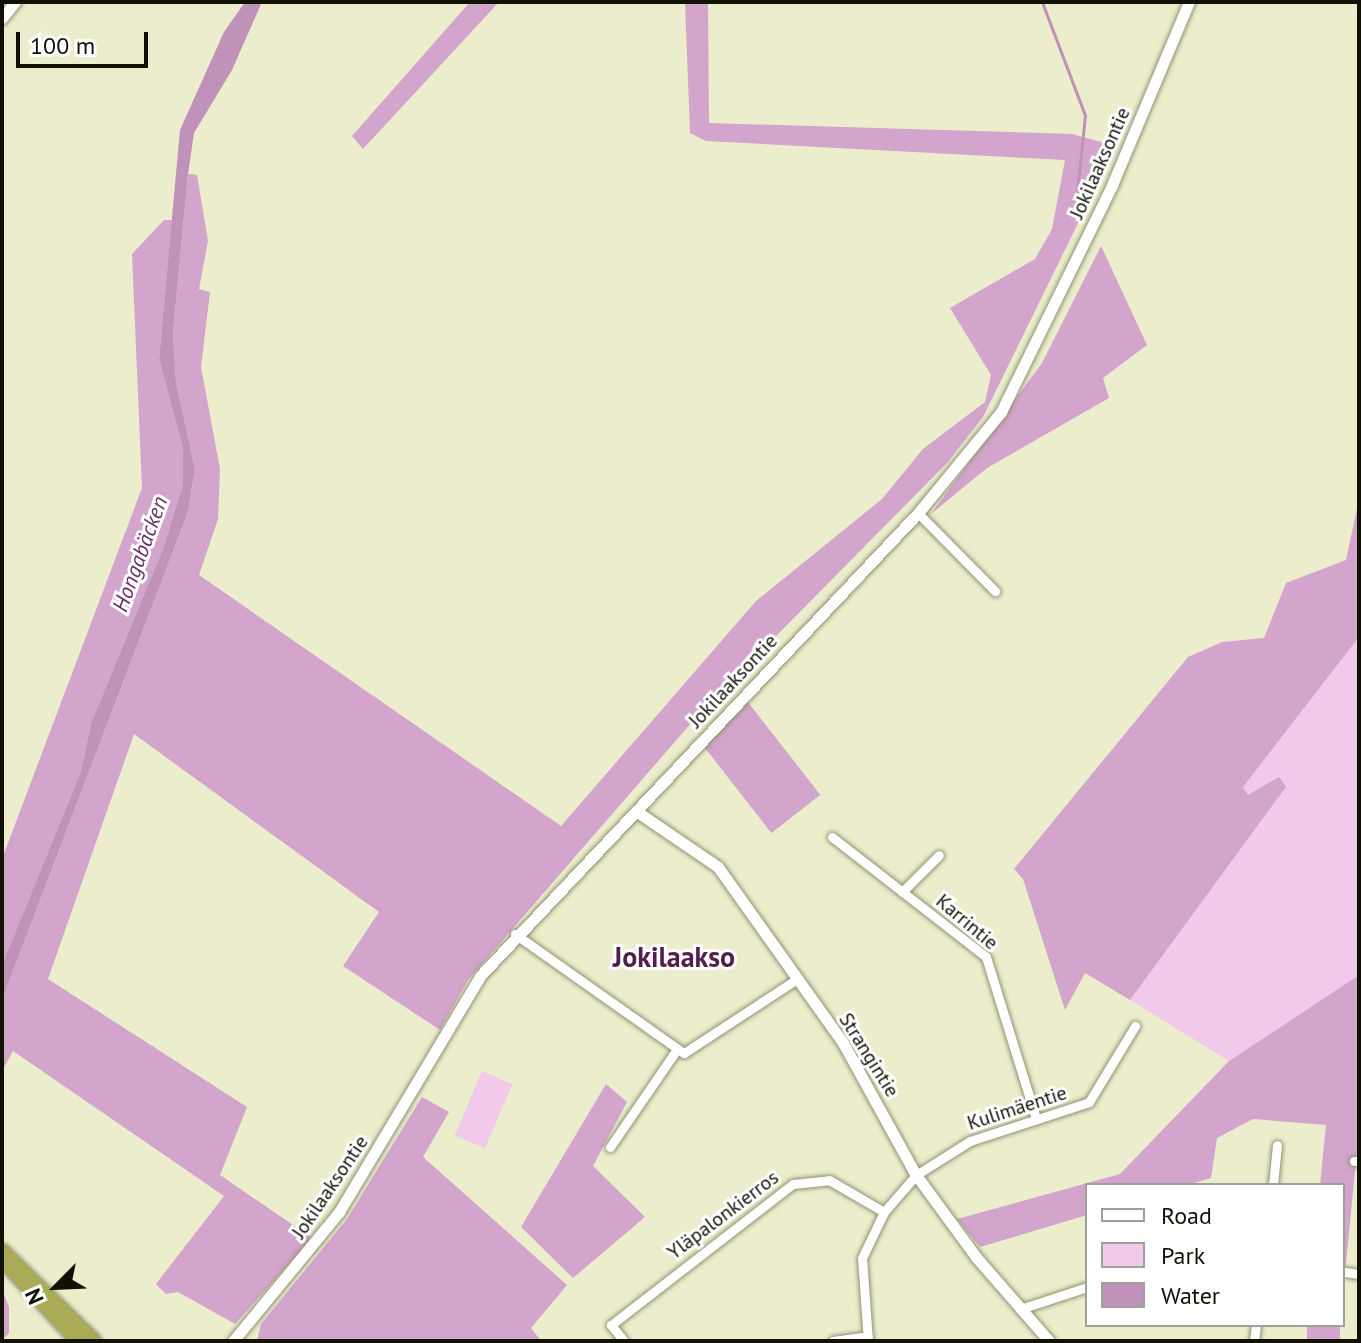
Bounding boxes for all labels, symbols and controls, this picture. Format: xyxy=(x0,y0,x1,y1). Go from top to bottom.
scale bar xyxy=(20,16,152,66)
text: 100 m xyxy=(30,30,95,61)
street label: Jokilaaksontie xyxy=(1065,104,1135,222)
water label: Hongabäcken xyxy=(107,493,173,615)
street label: Jokilaaksontie xyxy=(684,629,782,733)
street label: Karrintie xyxy=(931,889,1003,955)
district label: Jokilaakso xyxy=(613,940,735,974)
street label: Strangintie xyxy=(834,1009,904,1101)
street label: Kulimäentie xyxy=(964,1081,1070,1135)
street label: Jokilaaksontie xyxy=(287,1131,373,1243)
street label: Yläpalonkierros xyxy=(663,1165,783,1265)
legend xyxy=(1085,1183,1345,1327)
text: Road xyxy=(1161,1200,1212,1231)
text: Park xyxy=(1161,1240,1205,1271)
north arrow xyxy=(16,1247,96,1327)
text: Water xyxy=(1161,1280,1220,1311)
text: N xyxy=(18,1284,50,1309)

